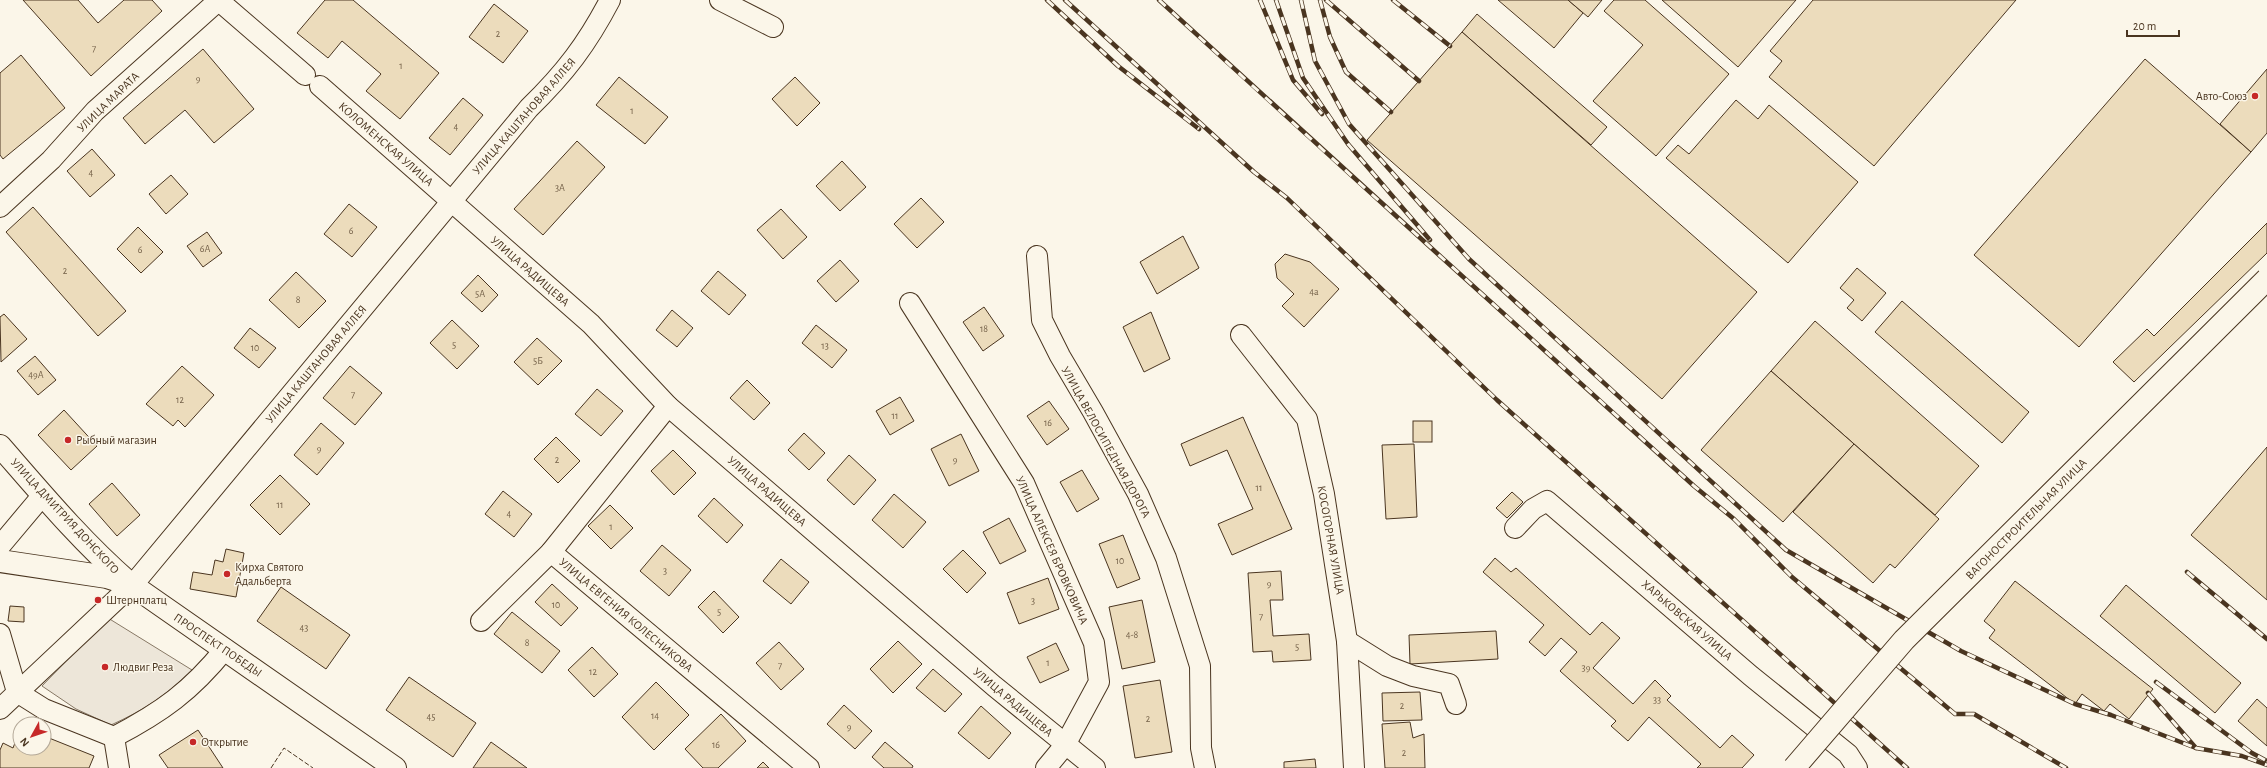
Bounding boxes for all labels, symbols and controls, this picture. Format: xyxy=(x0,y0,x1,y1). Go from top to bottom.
scale bar xyxy=(2127,12,2179,38)
text: 20 m xyxy=(2133,20,2156,32)
house number: 2 xyxy=(496,29,501,39)
house number: 7 xyxy=(92,44,96,54)
street label: УЛИЦА КАШТАНОВАЯ АЛЛЕЯ xyxy=(470,56,578,176)
house number: 1 xyxy=(399,61,403,71)
street label: УЛИЦА МАРАТА xyxy=(75,70,141,134)
house number: 9 xyxy=(196,74,201,84)
place label: Авто-Союз xyxy=(2196,90,2247,102)
marker: Авто-Союз xyxy=(2250,91,2260,101)
street label: КОЛОМЕНСКАЯ УЛИЦА xyxy=(336,100,436,188)
house number: 1 xyxy=(630,106,634,116)
house number: 4 xyxy=(454,122,459,132)
house number: 4 xyxy=(89,168,94,178)
house number: 3А xyxy=(555,183,565,193)
house number: 6 xyxy=(349,226,354,236)
street label: УЛИЦА РАДИЩЕВА xyxy=(488,234,572,308)
house number: 6А xyxy=(200,244,210,254)
house number: 6 xyxy=(138,245,143,255)
house number: 2 xyxy=(63,266,68,276)
house number: 4а xyxy=(1309,287,1319,297)
house number: 5А xyxy=(475,289,485,299)
house number: 8 xyxy=(296,295,301,305)
street label: УЛИЦА КАШТАНОВАЯ АЛЛЕЯ xyxy=(263,303,369,425)
house number: 18 xyxy=(980,324,988,334)
house number: 5 xyxy=(452,340,456,350)
house number: 13 xyxy=(821,341,829,351)
house number: 10 xyxy=(251,343,259,353)
house number: 5Б xyxy=(533,356,543,366)
street label: УЛИЦА ВЕЛОСИПЕДНАЯ ДОРОГА xyxy=(1059,364,1153,520)
house number: 49А xyxy=(28,370,44,380)
house number: 7 xyxy=(351,390,355,400)
house number: 12 xyxy=(176,395,184,405)
house number: 11 xyxy=(892,411,898,421)
house number: 16 xyxy=(1044,418,1052,428)
place label: Рыбный магазин xyxy=(76,434,157,446)
marker: Рыбный магазин xyxy=(63,435,73,445)
house number: 9 xyxy=(317,444,322,454)
street label: УЛИЦА РАДИЩЕВА xyxy=(725,454,809,528)
house number: 2 xyxy=(555,455,560,465)
house number: 9 xyxy=(953,455,958,465)
street label: УЛИЦА ДМИТРИЯ ДОНСКОГО xyxy=(8,456,122,576)
street label: ВАГОНОСТРОИТЕЛЬНАЯ УЛИЦА xyxy=(1963,456,2089,582)
street label: УЛИЦА АЛЕКСЕЯ БРОВКОВИЧА xyxy=(1014,474,1090,626)
house number: 11 xyxy=(1256,483,1262,493)
street label: КОСОГОРНАЯ УЛИЦА xyxy=(1316,485,1346,595)
house number: 11 xyxy=(277,500,283,510)
house number: 4 xyxy=(507,509,512,519)
house number: 1 xyxy=(609,522,613,532)
street label: УЛИЦА ЕВГЕНИЯ КОЛЕСНИКОВА xyxy=(557,556,695,674)
house number: 10 xyxy=(1116,556,1124,566)
place label: Кирха Святого Адальберта xyxy=(235,561,304,587)
house number: 3 xyxy=(663,566,667,576)
marker: Кирха Святого Адальберта xyxy=(222,569,232,579)
street label: ХАРЬКОВСКАЯ УЛИЦА xyxy=(1639,578,1735,662)
house number: 9 xyxy=(1267,579,1272,589)
place label: Штернплатц xyxy=(106,594,167,606)
marker: Штернплатц xyxy=(93,595,103,605)
house number: 3 xyxy=(1031,596,1035,606)
house number: 10 xyxy=(552,600,560,610)
house number: 5 xyxy=(717,607,721,617)
street label: ПРОСПЕКТ ПОБЕДЫ xyxy=(172,611,264,679)
house number: 7 xyxy=(1259,612,1263,622)
house number: 43 xyxy=(300,623,308,633)
house number: 4-8 xyxy=(1126,630,1139,640)
house number: 8 xyxy=(525,638,530,648)
house number: 5 xyxy=(1295,642,1299,652)
house number: 1 xyxy=(1046,658,1050,668)
place label: Людвиг Реза xyxy=(113,661,174,673)
house number: 7 xyxy=(778,661,782,671)
marker: Людвиг Реза xyxy=(100,662,110,672)
house number: 39 xyxy=(1582,663,1591,673)
street label: УЛИЦА РАДИЩЕВА xyxy=(971,665,1055,739)
house number: 12 xyxy=(589,667,597,677)
house number: 33 xyxy=(1653,695,1661,705)
house number: 2 xyxy=(1400,701,1405,711)
house number: 14 xyxy=(651,711,659,721)
house number: 45 xyxy=(427,712,436,722)
house number: 2 xyxy=(1146,714,1151,724)
north arrow xyxy=(12,716,52,756)
house number: 9 xyxy=(847,722,852,732)
text: N xyxy=(18,736,31,749)
place label: Открытие xyxy=(201,736,248,748)
marker: Открытие xyxy=(188,737,198,747)
house number: 16 xyxy=(712,740,720,750)
house number: 2 xyxy=(1402,748,1407,758)

